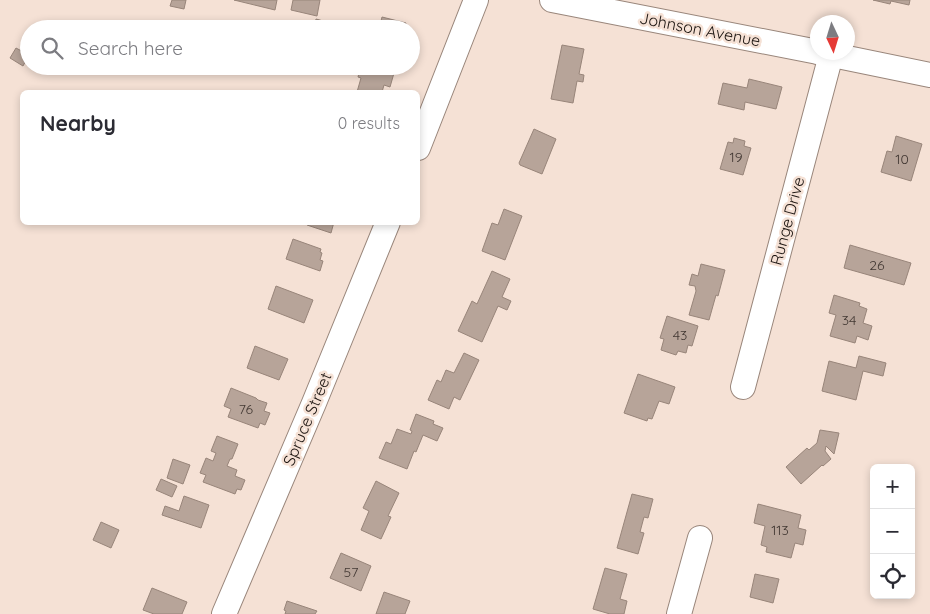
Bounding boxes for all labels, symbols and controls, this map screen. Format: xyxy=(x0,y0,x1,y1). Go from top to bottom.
street label: Johnson Avenue xyxy=(638,7,762,51)
north arrow xyxy=(810,15,855,60)
search box xyxy=(20,20,420,75)
icon: search xyxy=(38,34,66,62)
text: Search here xyxy=(78,36,183,60)
text: Nearby xyxy=(40,110,116,136)
text: 0 results xyxy=(338,113,400,133)
house number: 19 xyxy=(730,148,743,166)
house number: 10 xyxy=(895,150,909,168)
street label: Runge Drive xyxy=(766,175,808,267)
house number: 26 xyxy=(869,256,885,274)
house number: 34 xyxy=(842,311,856,329)
house number: 43 xyxy=(673,326,687,344)
street label: Spruce Street xyxy=(278,369,336,469)
house number: 76 xyxy=(239,400,254,418)
map controls xyxy=(870,464,915,599)
button: + xyxy=(870,464,915,509)
button: − xyxy=(870,509,915,554)
house number: 113 xyxy=(771,521,789,539)
button: locate xyxy=(870,554,915,599)
house number: 57 xyxy=(344,563,358,581)

